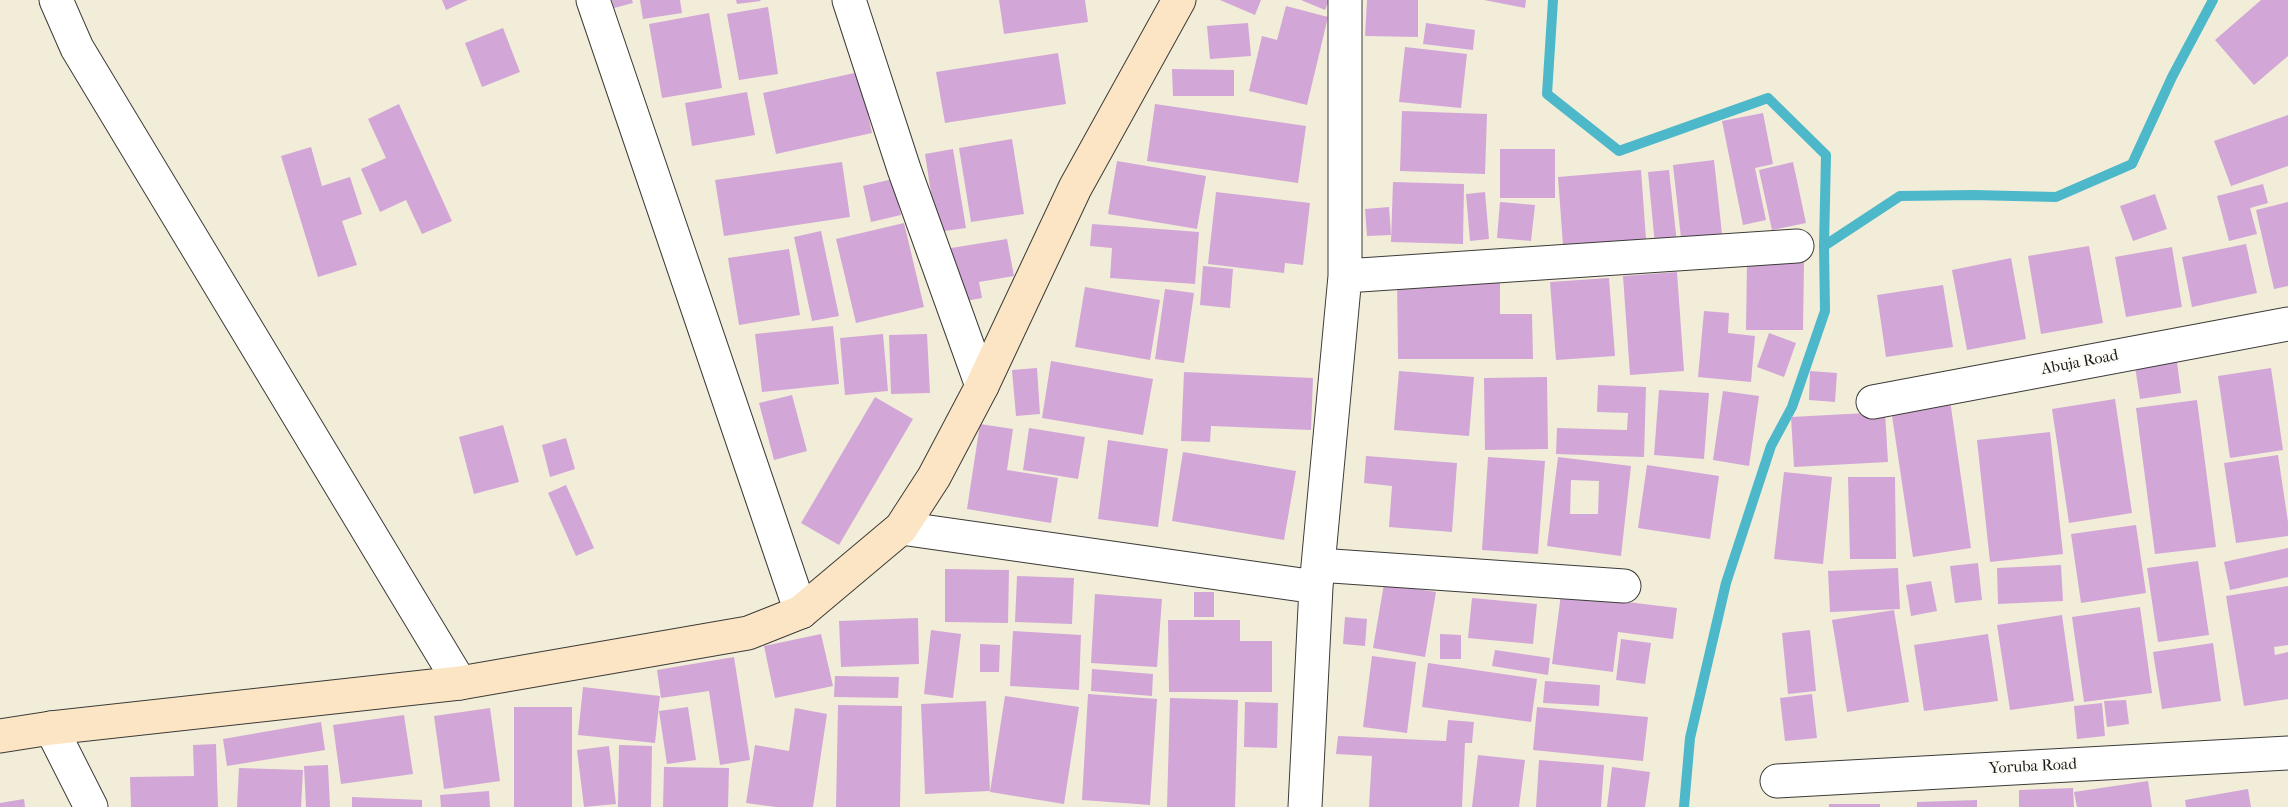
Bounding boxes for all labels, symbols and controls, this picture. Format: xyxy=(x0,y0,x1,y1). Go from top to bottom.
street label: Abuja Road xyxy=(2040,346,2120,380)
street label: Yoruba Road xyxy=(1989,755,2077,779)

